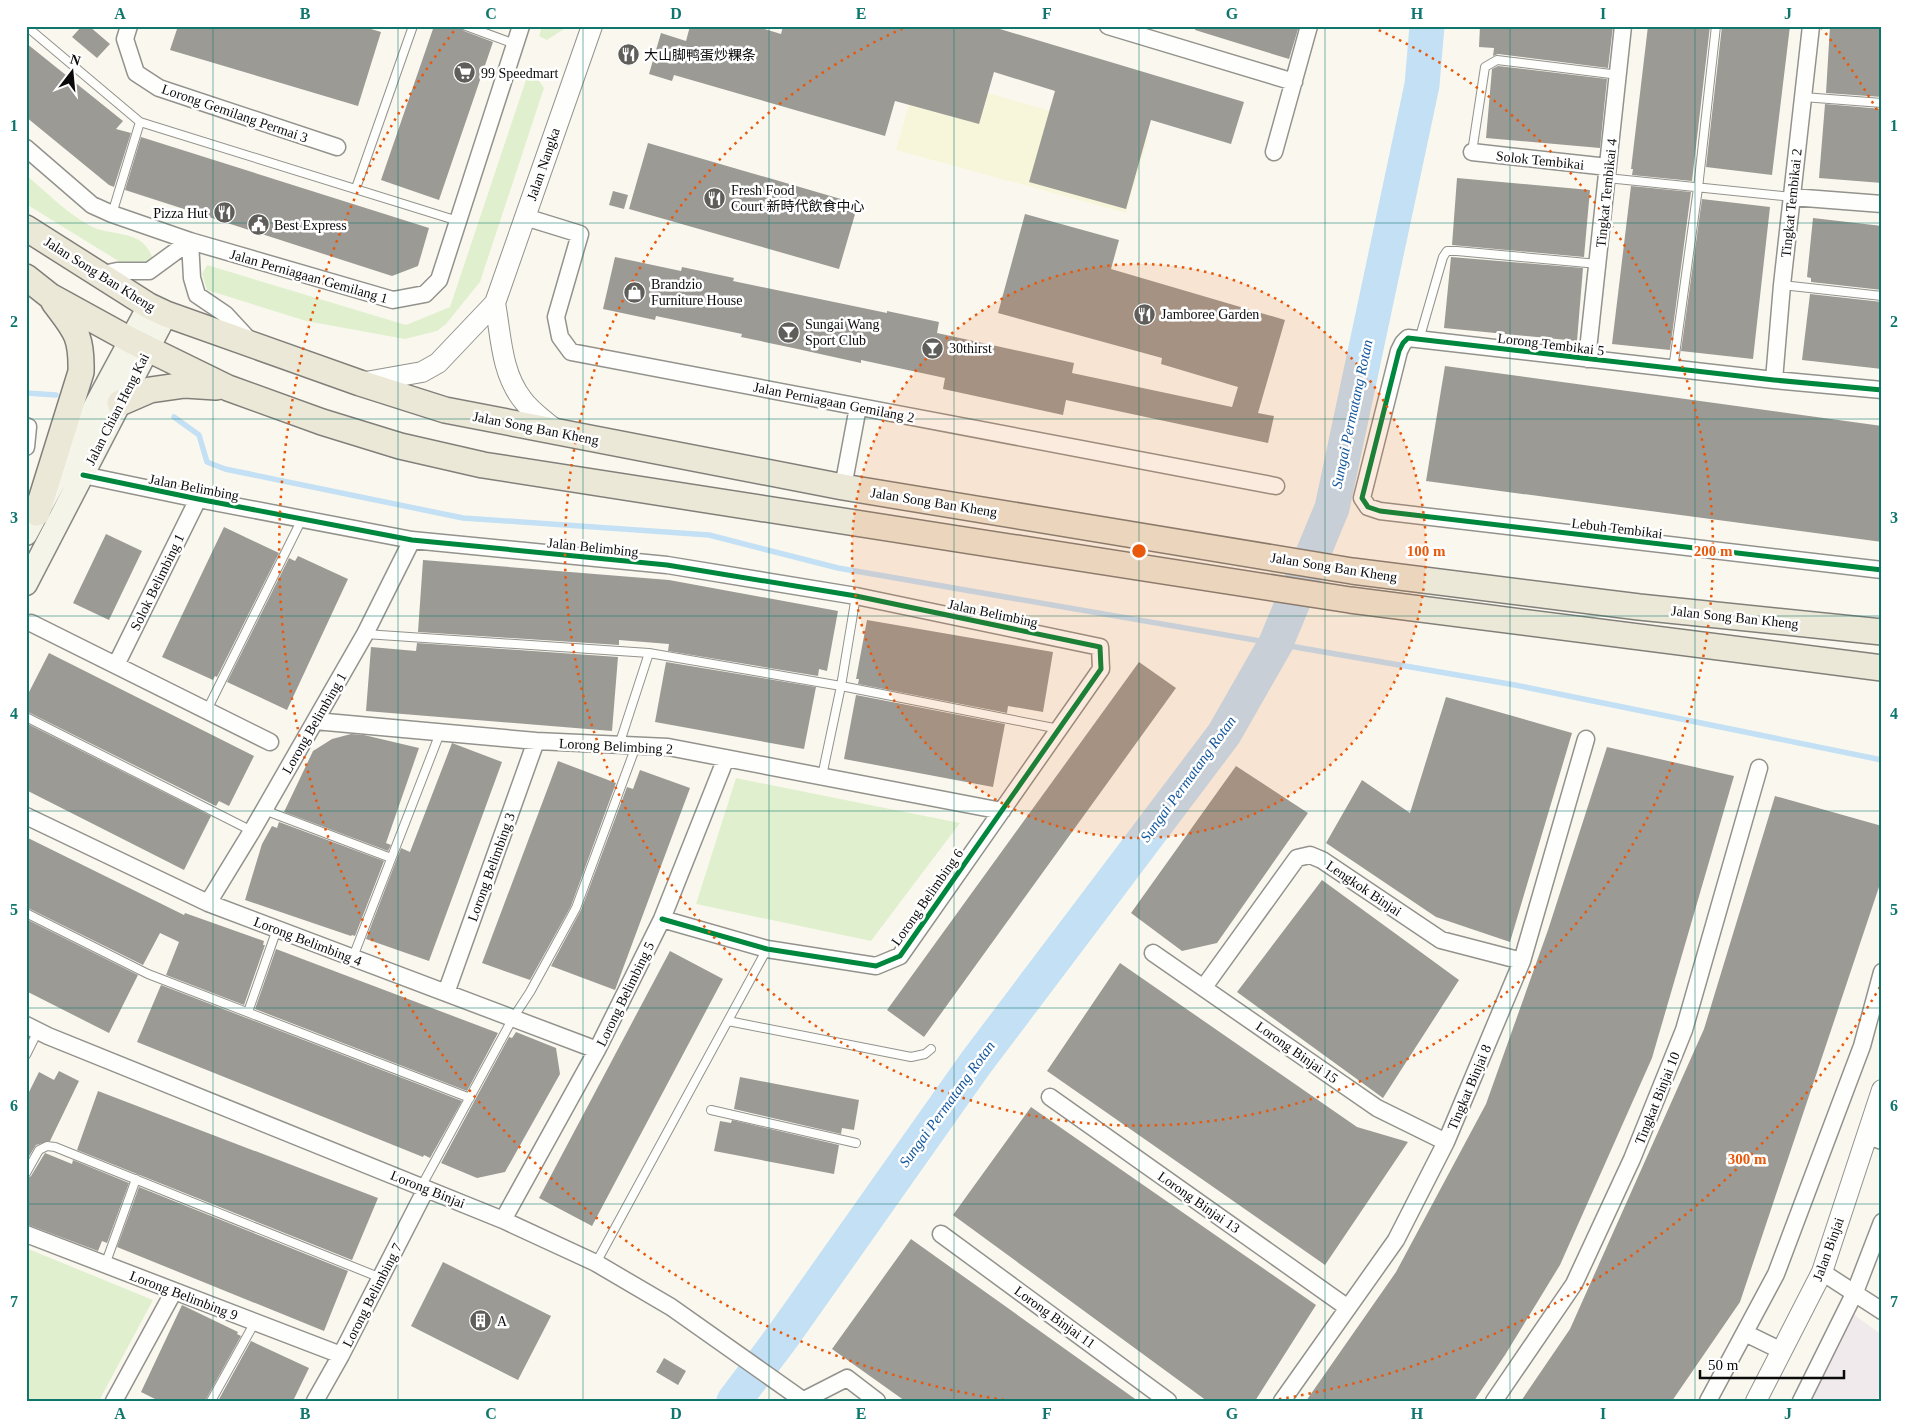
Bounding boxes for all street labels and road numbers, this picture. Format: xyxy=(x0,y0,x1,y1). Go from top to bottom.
street label: Lorong Gemilang Permai 3 xyxy=(160,81,310,146)
street label: Jalan Nangka xyxy=(524,125,563,202)
street label: Tingkat Tembikai 4 xyxy=(1593,138,1620,248)
street label: Solok Tembikai xyxy=(1495,148,1585,173)
street label: Tingkat Tembikai 2 xyxy=(1778,148,1805,258)
street label: Jalan Song Ban Kheng xyxy=(42,234,158,315)
street label: Jalan Perniagaan Gemilang 1 xyxy=(228,247,390,306)
street label: Lorong Tembikai 5 xyxy=(1497,330,1605,358)
street label: Jalan Chian Heng Kai xyxy=(83,351,152,468)
street label: Jalan Perniagaan Gemilang 2 xyxy=(752,380,916,425)
street label: Jalan Song Ban Kheng xyxy=(472,409,600,448)
street label: Jalan Belimbing xyxy=(148,471,240,504)
street label: Jalan Song Ban Kheng xyxy=(870,485,998,520)
street label: Lebuh Tembikai xyxy=(1571,515,1663,542)
street label: Solok Belimbing 1 xyxy=(128,531,187,633)
street label: Jalan Belimbing xyxy=(547,535,639,560)
street label: Jalan Song Ban Kheng xyxy=(1270,550,1398,585)
street label: Jalan Belimbing xyxy=(947,597,1039,630)
street label: Jalan Song Ban Kheng xyxy=(1671,603,1799,632)
street label: Lorong Belimbing 1 xyxy=(279,670,350,777)
street label: Lorong Belimbing 2 xyxy=(558,736,673,757)
street label: Lorong Belimbing 3 xyxy=(465,811,518,923)
street label: Lorong Belimbing 6 xyxy=(888,846,966,948)
street label: Lengkok Binjai xyxy=(1323,858,1404,919)
street label: Lorong Belimbing 4 xyxy=(252,914,364,969)
street label: Lorong Belimbing 5 xyxy=(594,940,657,1049)
street label: Lorong Binjai 15 xyxy=(1253,1019,1341,1086)
street label: Tingkat Binjai 8 xyxy=(1445,1042,1494,1132)
street label: Tingkat Binjai 10 xyxy=(1632,1050,1683,1147)
street label: Lorong Binjai xyxy=(388,1168,467,1211)
street label: Lorong Binjai 13 xyxy=(1155,1169,1243,1236)
street label: Jalan Binjai xyxy=(1810,1215,1847,1283)
street label: Lorong Belimbing 7 xyxy=(340,1241,405,1350)
street label: Lorong Belimbing 9 xyxy=(128,1268,240,1323)
street label: Lorong Binjai 11 xyxy=(1011,1283,1098,1352)

